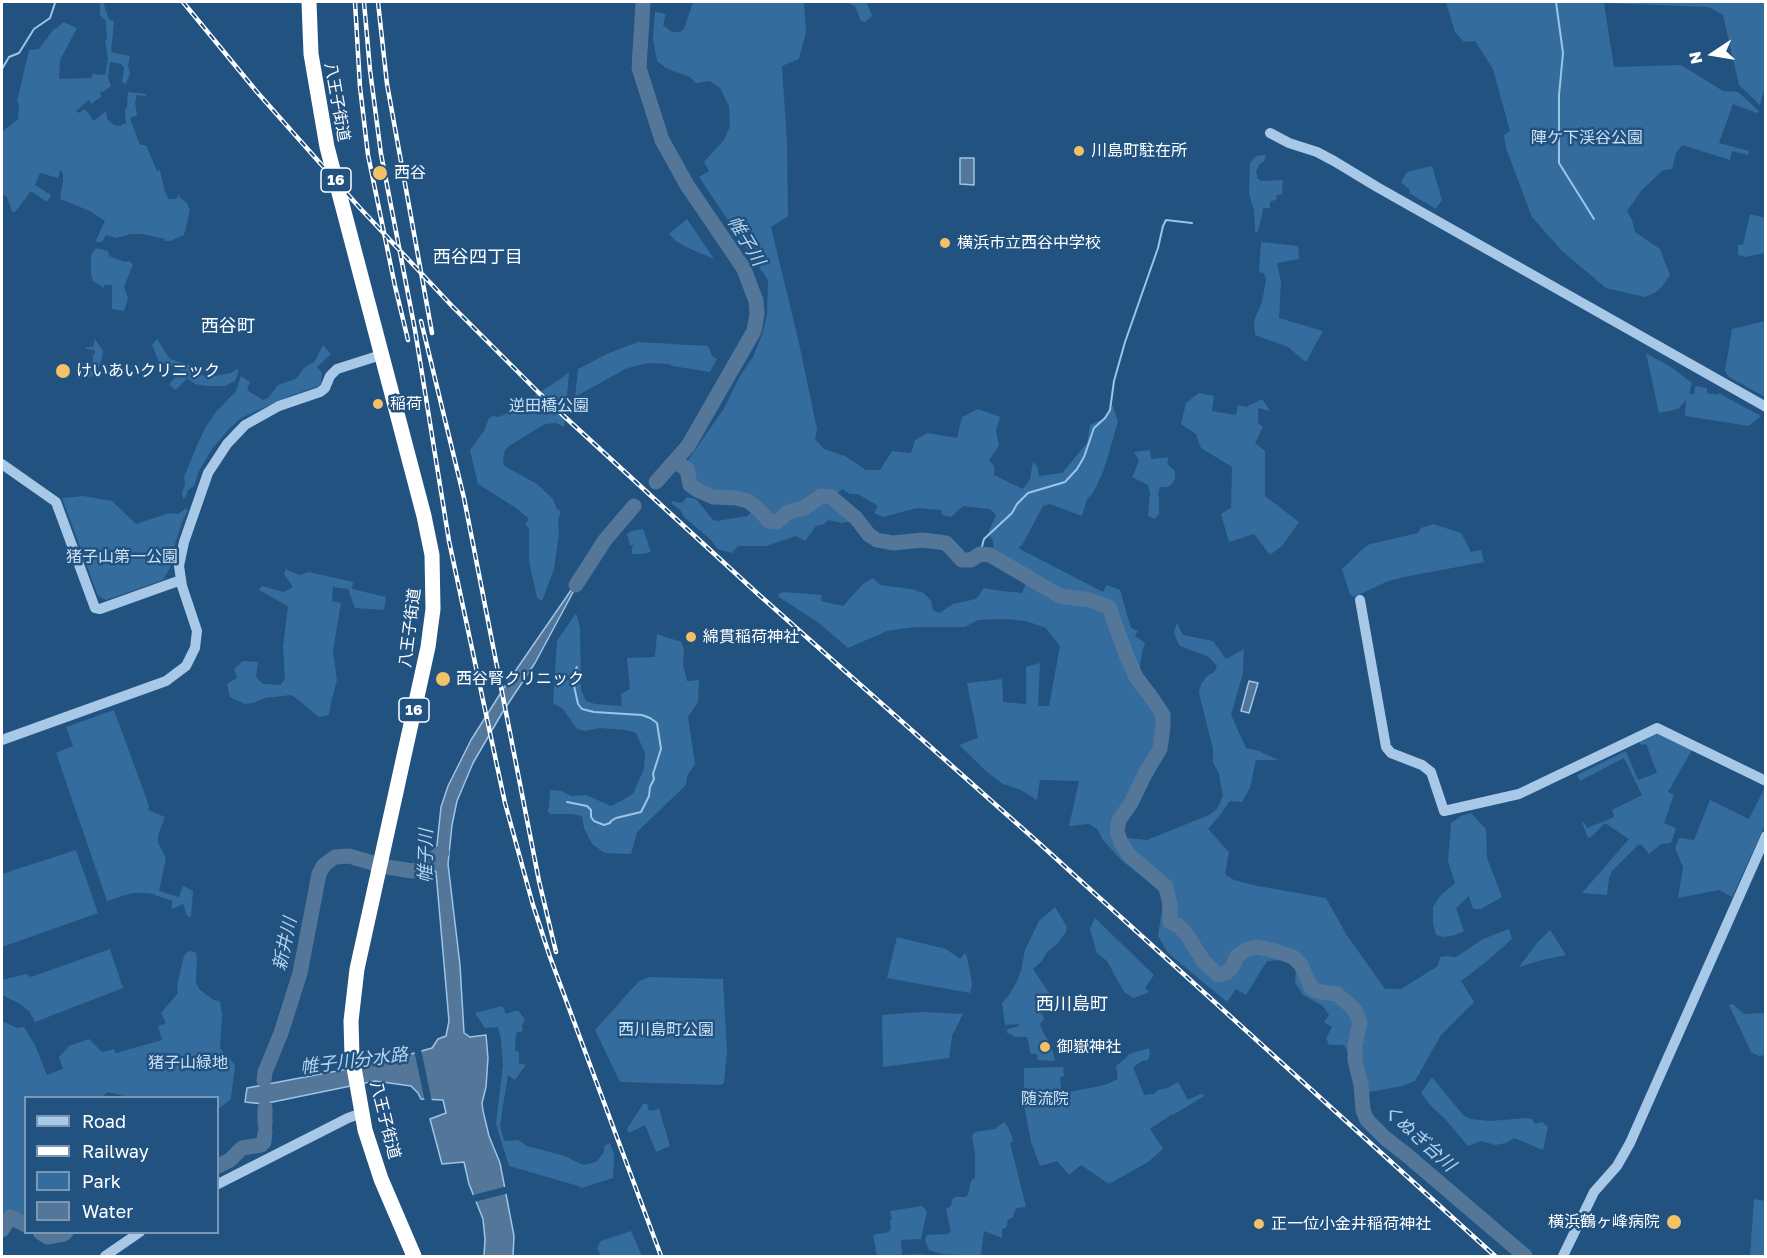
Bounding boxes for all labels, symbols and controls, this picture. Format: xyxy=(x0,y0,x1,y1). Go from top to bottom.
north arrow xyxy=(1683,24,1743,84)
text: N xyxy=(1684,50,1706,66)
street label: 八王子街道 xyxy=(321,61,353,143)
park label: 陣ケ下渓谷公園 xyxy=(1531,128,1643,148)
place label: 川島町駐在所 xyxy=(1091,141,1187,161)
marker: 川島町駐在所 xyxy=(1072,144,1086,158)
place label: 西谷 xyxy=(394,163,426,183)
marker: 西谷 xyxy=(371,164,389,182)
road number: 16 xyxy=(321,168,351,192)
water label: 帷子川 xyxy=(723,212,769,270)
place label: 横浜市立西谷中学校 xyxy=(957,233,1101,253)
marker: 横浜市立西谷中学校 xyxy=(938,236,952,250)
district label: 西谷四丁目 xyxy=(433,246,523,268)
district label: 西谷町 xyxy=(201,315,255,337)
place label: けいあいクリニック xyxy=(76,361,220,381)
marker: けいあいクリニック xyxy=(54,362,72,380)
place label: 稲荷 xyxy=(390,394,422,414)
park label: 逆田橋公園 xyxy=(509,396,589,416)
marker: 稲荷 xyxy=(371,397,385,411)
park label: 猪子山第一公園 xyxy=(66,547,178,567)
street label: 八王子街道 xyxy=(396,587,424,669)
place label: 綿貫稲荷神社 xyxy=(703,627,799,647)
marker: 綿貫稲荷神社 xyxy=(684,630,698,644)
place label: 西谷腎クリニック xyxy=(456,669,584,689)
marker: 西谷腎クリニック xyxy=(434,670,452,688)
road number: 16 xyxy=(399,698,429,722)
water label: 帷子川 xyxy=(415,829,437,883)
water label: 新井川 xyxy=(269,915,301,973)
district label: 西川島町 xyxy=(1036,993,1108,1015)
park label: 西川島町公園 xyxy=(618,1020,714,1040)
place label: 御嶽神社 xyxy=(1057,1037,1121,1057)
marker: 御嶽神社 xyxy=(1038,1040,1052,1054)
water label: 帷子川分水路 xyxy=(299,1044,409,1078)
park label: 猪子山緑地 xyxy=(148,1053,228,1073)
street label: 八王子街道 xyxy=(366,1079,404,1161)
park label: 随流院 xyxy=(1021,1089,1069,1109)
legend xyxy=(24,1096,219,1234)
water label: くぬぎ台川 xyxy=(1378,1100,1460,1176)
text: Road xyxy=(82,1110,126,1132)
text: Railway xyxy=(82,1140,149,1162)
text: Park xyxy=(82,1170,121,1192)
text: Water xyxy=(82,1200,133,1222)
place label: 横浜鶴ヶ峰病院 xyxy=(1548,1212,1660,1232)
marker: 横浜鶴ヶ峰病院 xyxy=(1665,1213,1683,1231)
place label: 正一位小金井稲荷神社 xyxy=(1271,1214,1431,1234)
marker: 正一位小金井稲荷神社 xyxy=(1252,1217,1266,1231)

